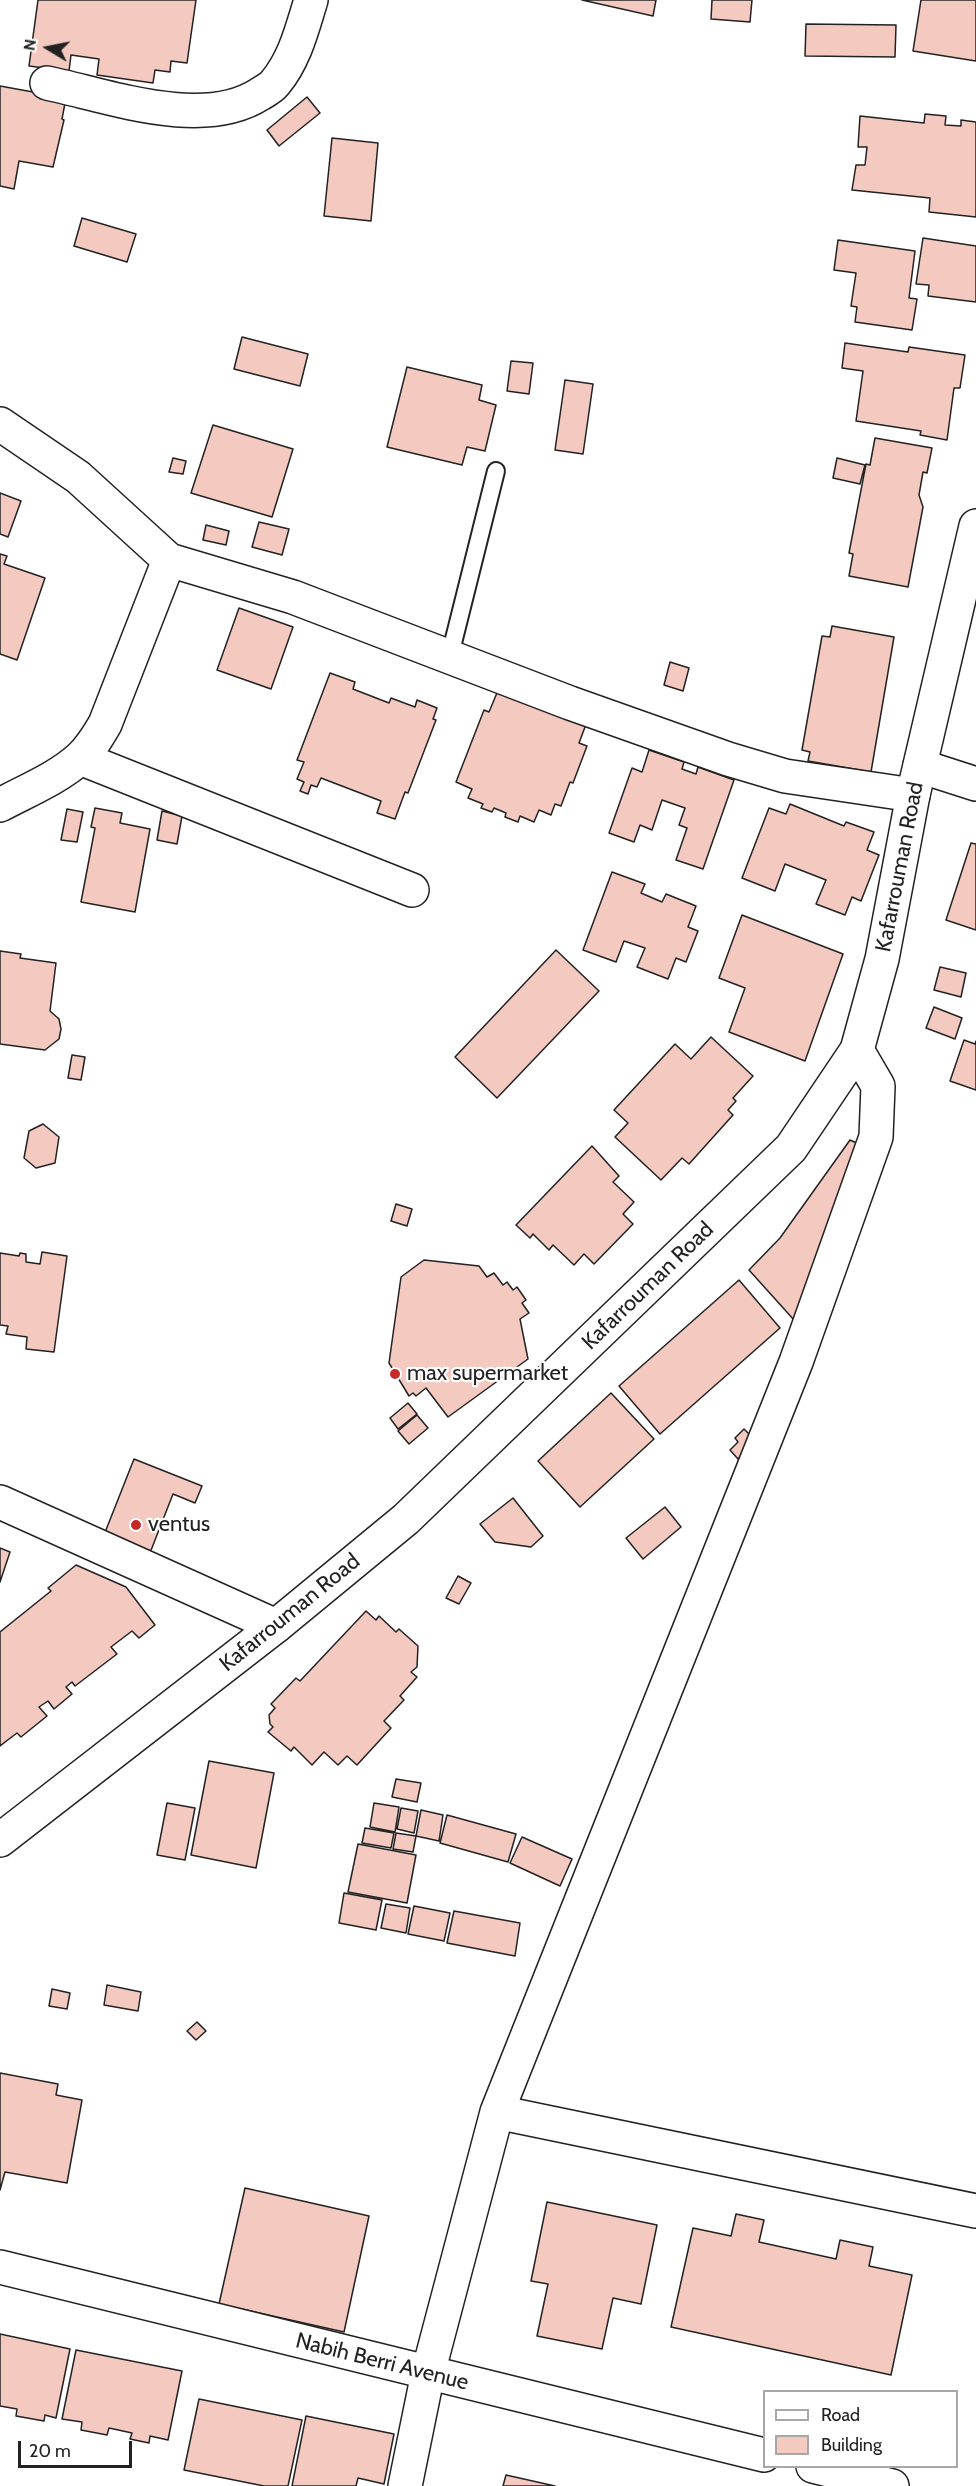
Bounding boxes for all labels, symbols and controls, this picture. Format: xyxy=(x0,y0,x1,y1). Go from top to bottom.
north arrow xyxy=(18,18,78,78)
text: N xyxy=(19,38,40,52)
street label: Kafarrouman Road xyxy=(871,780,929,954)
street label: Kafarrouman Road xyxy=(577,1217,719,1355)
place label: max supermarket xyxy=(407,1361,568,1387)
marker: max supermarket xyxy=(388,1367,402,1381)
place label: ventus xyxy=(148,1512,210,1538)
marker: ventus xyxy=(129,1518,143,1532)
street label: Kafarrouman Road xyxy=(215,1548,365,1678)
street label: Nabih Berri Avenue xyxy=(293,2328,471,2396)
legend xyxy=(763,2390,958,2468)
text: Road xyxy=(821,2404,860,2426)
scale bar xyxy=(21,2429,135,2467)
text: Building xyxy=(821,2434,882,2456)
text: 20 m xyxy=(29,2440,71,2462)

